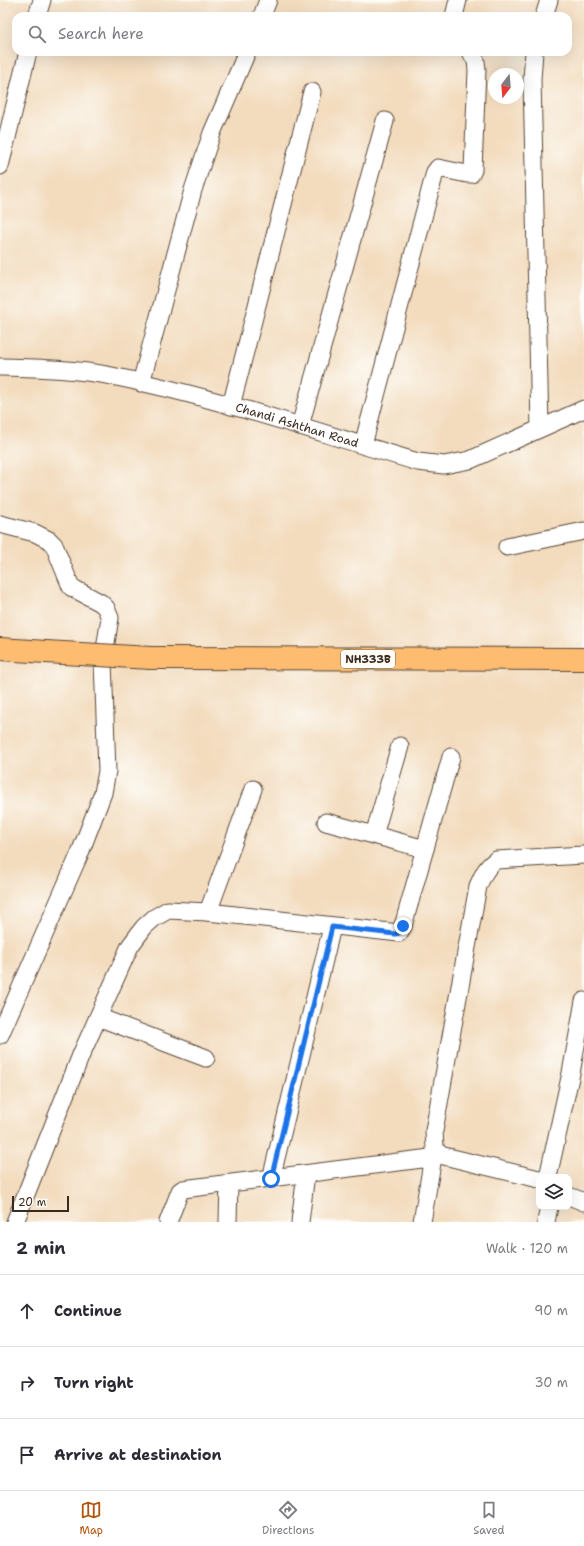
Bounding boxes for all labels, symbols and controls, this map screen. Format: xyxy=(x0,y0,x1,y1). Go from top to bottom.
search box xyxy=(12,12,572,56)
icon: search xyxy=(26,23,48,45)
text: Search here xyxy=(58,24,144,44)
north arrow xyxy=(488,68,524,104)
street label: Chandi Ashthan Road xyxy=(234,399,361,452)
road number: NH333B xyxy=(341,650,395,668)
route end xyxy=(394,917,412,935)
route start xyxy=(262,1170,280,1188)
map controls xyxy=(536,1174,572,1210)
button: layers xyxy=(536,1174,572,1210)
scale bar xyxy=(12,1194,69,1213)
text: 20 m xyxy=(18,1195,46,1210)
text: 2 min xyxy=(16,1237,66,1259)
text: Walk · 120 m xyxy=(486,1240,568,1257)
icon: ahead xyxy=(16,1300,38,1322)
text: Continue xyxy=(54,1301,122,1321)
text: 90 m xyxy=(534,1302,568,1319)
icon: right xyxy=(16,1372,38,1394)
text: Turn right xyxy=(54,1373,134,1393)
text: 30 m xyxy=(534,1374,568,1391)
icon: arrive xyxy=(16,1444,38,1466)
text: Arrive at destination xyxy=(54,1445,222,1465)
tab: Map xyxy=(79,1499,103,1538)
tab: Directions xyxy=(262,1499,314,1538)
tab: Saved xyxy=(473,1499,505,1538)

